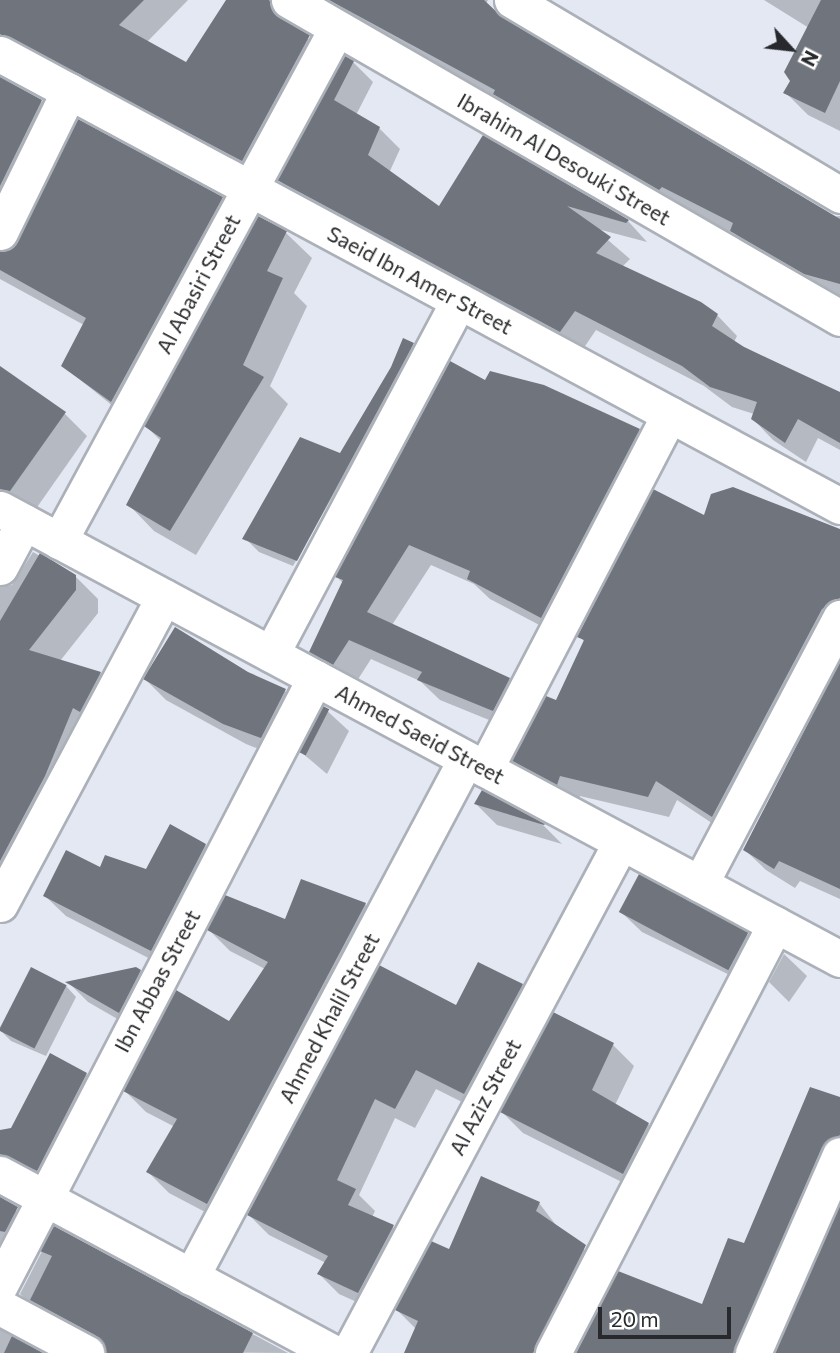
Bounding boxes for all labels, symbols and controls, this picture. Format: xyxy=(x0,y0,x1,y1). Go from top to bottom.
north arrow xyxy=(756,14,826,84)
text: N xyxy=(797,47,824,70)
street label: Ibrahim Al Desouki Street xyxy=(453,88,675,230)
street label: Al Abasiri Street xyxy=(151,210,245,358)
street label: Saeid Ibn Amer Street xyxy=(323,221,517,339)
street label: Ahmed Saeid Street xyxy=(331,679,509,789)
street label: Ibn Abbas Street xyxy=(109,906,205,1056)
street label: Ahmed Khalil Street xyxy=(274,929,384,1107)
street label: Al Aziz Street xyxy=(444,1035,526,1159)
scale bar xyxy=(602,1294,735,1338)
text: 20 m xyxy=(611,1306,659,1331)

